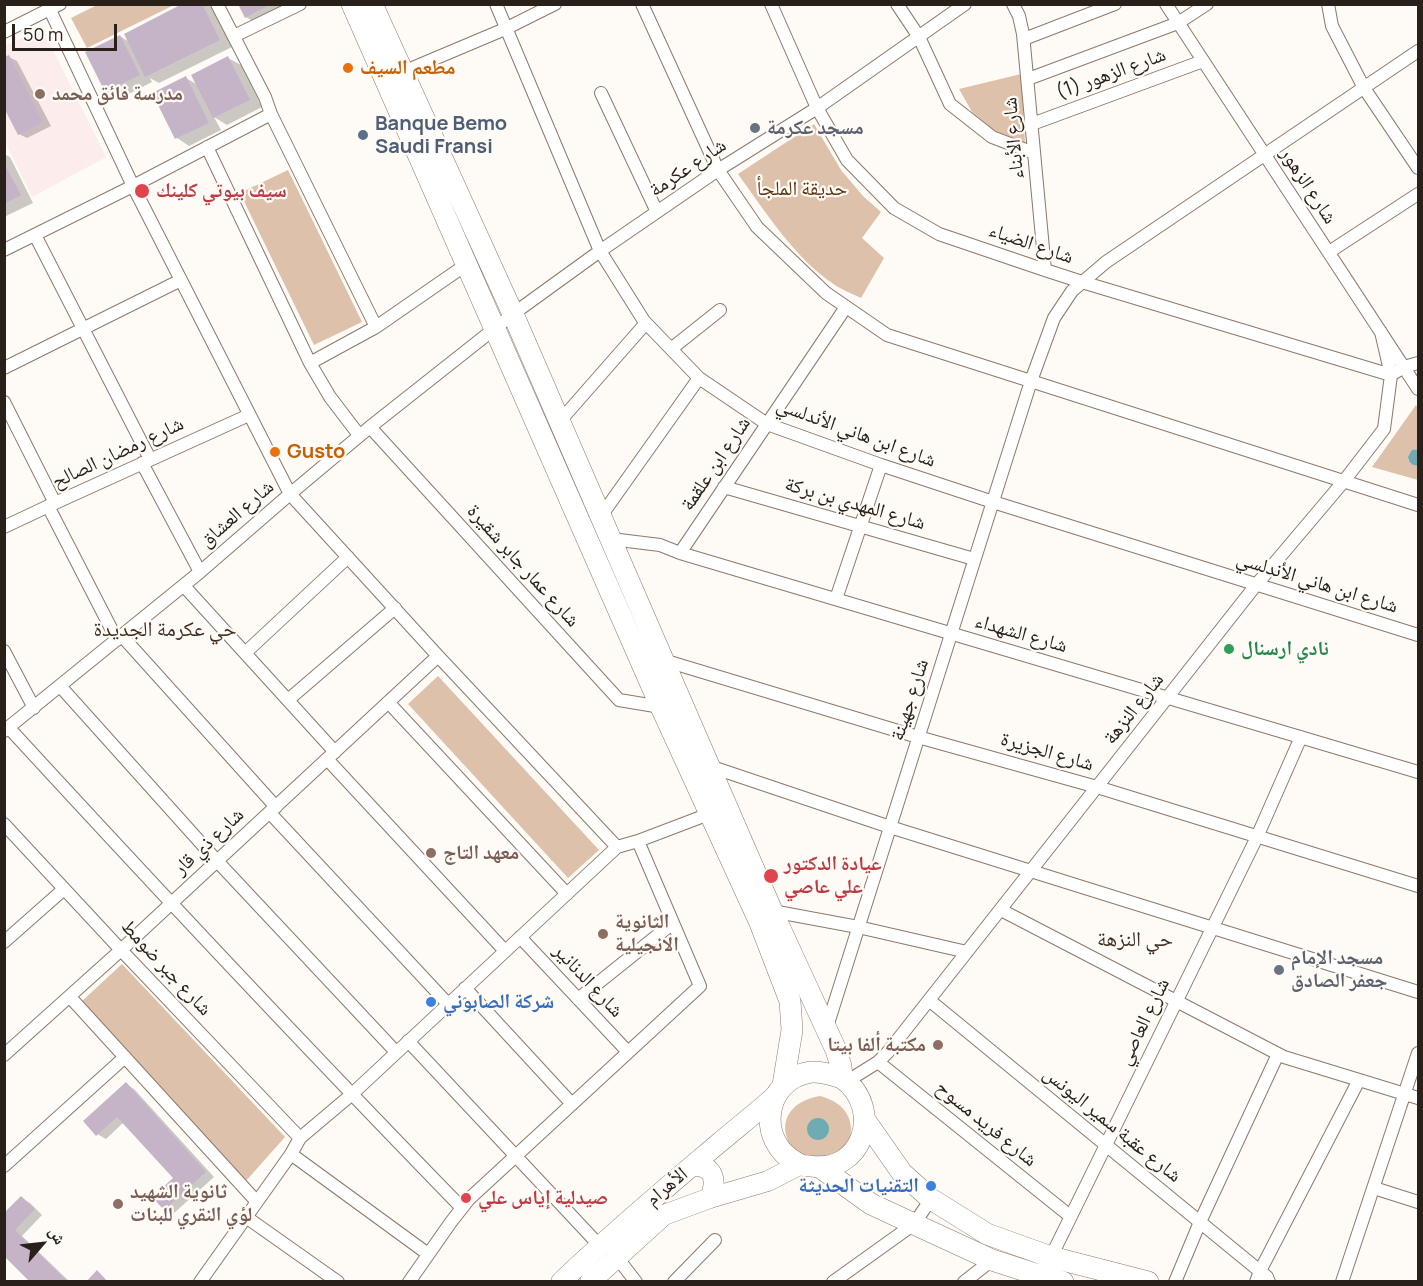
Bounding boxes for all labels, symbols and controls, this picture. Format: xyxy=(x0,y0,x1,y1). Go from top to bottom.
scale bar xyxy=(15,12,120,50)
text: 50 m xyxy=(23,22,63,46)
street label: شارع الزهور (1) xyxy=(1053,43,1169,105)
place label: مطعم السيف xyxy=(360,56,455,80)
marker: مطعم السيف xyxy=(341,61,355,75)
place label: مدرسة فائق محمد xyxy=(52,82,183,106)
marker: مدرسة فائق محمد xyxy=(33,87,47,101)
street label: شارع الأبناء xyxy=(998,96,1030,180)
place label: Banque Bemo Saudi Fransi xyxy=(375,112,507,159)
place label: مسجد عكرمة xyxy=(767,116,864,140)
marker: مسجد عكرمة xyxy=(748,121,762,135)
marker: Banque Bemo Saudi Fransi xyxy=(356,128,370,142)
street label: شارع عكرمة xyxy=(645,134,731,202)
street label: شارع الزهور xyxy=(1274,143,1342,229)
park label: حديقة الملجأ xyxy=(757,177,847,201)
place label: سيف بيوتي كلينك xyxy=(156,179,287,203)
marker: سيف بيوتي كلينك xyxy=(133,182,151,200)
street label: شارع الضياء xyxy=(986,218,1076,270)
street label: شارع ابن هاني الأندلسي xyxy=(773,393,939,473)
street label: شارع رمضان الصالح xyxy=(48,412,188,494)
street label: شارع ابن علقمة xyxy=(676,413,756,515)
place label: Gusto xyxy=(287,440,345,464)
marker: Gusto xyxy=(268,445,282,459)
street label: شارع المهدي بن بركة xyxy=(782,473,928,535)
street label: شارع العشاق xyxy=(195,475,279,553)
street label: شارع عمار جابر شقيرة xyxy=(462,500,584,632)
street label: شارع ابن هاني الأندلسي xyxy=(1233,547,1401,619)
street label: شارع الشهداء xyxy=(972,609,1070,659)
district label: حي عكرمة الجديدة xyxy=(93,617,237,643)
place label: نادي ارسنال xyxy=(1241,637,1329,661)
marker: نادي ارسنال xyxy=(1222,642,1236,656)
street label: شارع جهينة xyxy=(886,656,934,744)
street label: شارع النزهة xyxy=(1099,668,1169,750)
street label: شارع الجزيرة xyxy=(998,727,1096,777)
street label: شارع ذي قار xyxy=(169,803,249,881)
place label: معهد التاج xyxy=(443,841,519,865)
marker: معهد التاج xyxy=(424,846,438,860)
place label: عيادة الدكتور علي عاصي xyxy=(784,852,882,899)
marker: عيادة الدكتور علي عاصي xyxy=(762,867,780,885)
place label: الثانوية الانجيلية xyxy=(615,910,679,957)
street label: شارع جبر ضومط xyxy=(115,915,217,1021)
marker: الثانوية الانجيلية xyxy=(596,927,610,941)
district label: حي النزهة xyxy=(1097,927,1173,953)
street label: شارع الدنانير xyxy=(548,939,628,1023)
place label: مسجد الإمام جعفر الصادق xyxy=(1291,946,1388,993)
marker: مسجد الإمام جعفر الصادق xyxy=(1272,963,1286,977)
street label: شارع العاصي xyxy=(1113,975,1175,1069)
place label: شركة الصابوني xyxy=(443,990,554,1014)
marker: شركة الصابوني xyxy=(424,995,438,1009)
place label: مكتبة ألفا بيتا xyxy=(827,1033,926,1057)
marker: مكتبة ألفا بيتا xyxy=(931,1038,945,1052)
street label: شارع عقبة سمير اليونس xyxy=(1038,1062,1186,1188)
street label: شارع فريد مسوح xyxy=(931,1076,1041,1172)
street label: الأهرام xyxy=(641,1162,693,1212)
place label: التقنيات الحديثة xyxy=(798,1174,919,1198)
marker: التقنيات الحديثة xyxy=(924,1179,938,1193)
place label: ثانوية الشهيد لؤي النقري للبنات xyxy=(130,1180,252,1227)
place label: صيدلية إياس علي xyxy=(478,1186,608,1210)
marker: صيدلية إياس علي xyxy=(459,1191,473,1205)
marker: ثانوية الشهيد لؤي النقري للبنات xyxy=(111,1197,125,1211)
north arrow xyxy=(12,1214,72,1274)
text: ش xyxy=(44,1223,72,1248)

